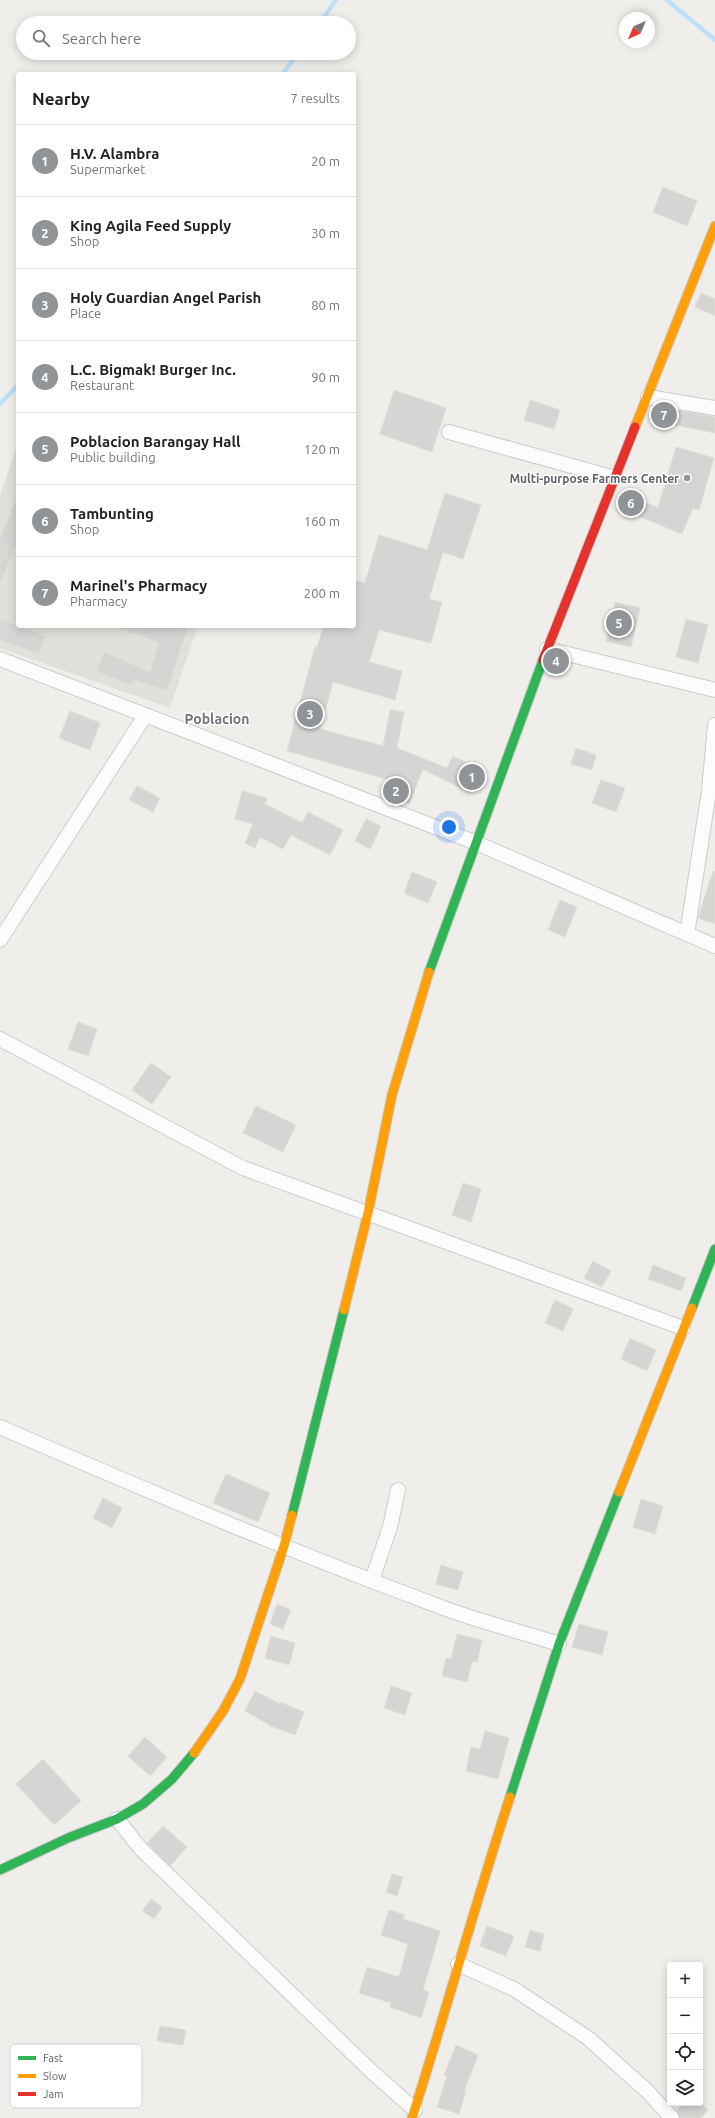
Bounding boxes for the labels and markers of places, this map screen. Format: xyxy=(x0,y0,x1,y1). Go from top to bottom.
pin: 7 xyxy=(651,400,677,430)
place label: Multi-purpose Farmers Center xyxy=(509,472,679,485)
marker: Multi-purpose Farmers Center xyxy=(682,473,692,483)
pin: 6 xyxy=(618,488,644,518)
pin: 5 xyxy=(606,608,632,638)
pin: 4 xyxy=(543,646,569,676)
pin: 3 xyxy=(297,699,323,729)
pin: 1 xyxy=(459,762,485,792)
pin: 2 xyxy=(383,776,409,806)

